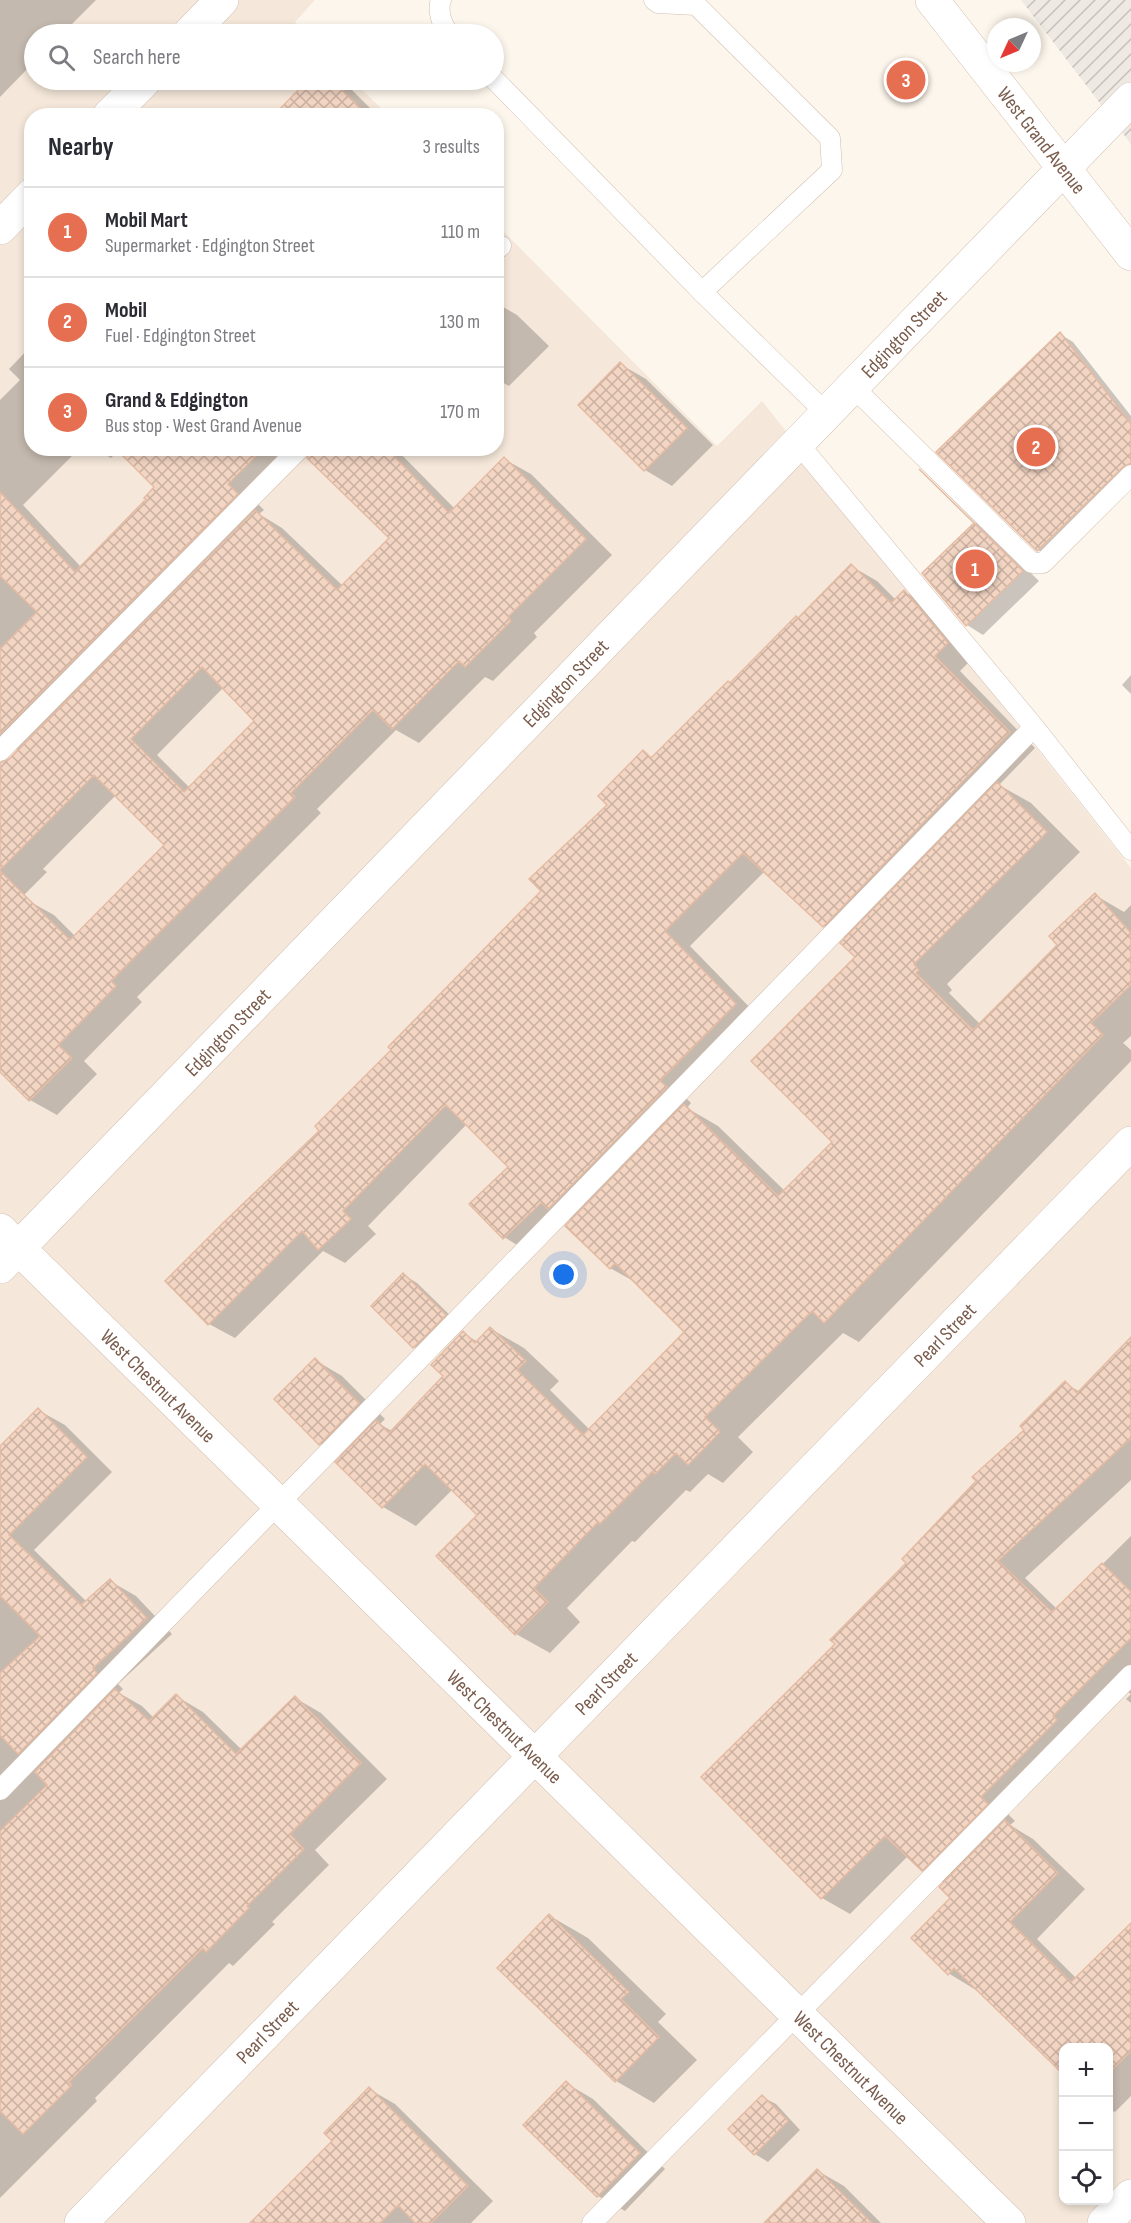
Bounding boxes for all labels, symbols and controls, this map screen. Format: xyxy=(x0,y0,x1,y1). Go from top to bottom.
north arrow xyxy=(987,18,1041,72)
search box xyxy=(24,24,504,90)
icon: search xyxy=(45,41,78,74)
text: Search here xyxy=(93,44,180,71)
pin: 3 xyxy=(886,58,926,103)
street label: West Grand Avenue xyxy=(992,82,1090,199)
text: Nearby xyxy=(48,132,114,163)
text: 3 results xyxy=(423,135,480,159)
text: Mobil Mart xyxy=(105,207,188,234)
text: 1 xyxy=(64,220,71,244)
text: 110 m xyxy=(441,220,480,244)
text: Supermarket · Edgington Street xyxy=(105,234,315,258)
street label: Edgington Street xyxy=(856,286,952,383)
text: Mobil xyxy=(105,297,147,324)
text: 2 xyxy=(63,310,72,334)
text: 130 m xyxy=(440,310,480,334)
text: Fuel · Edgington Street xyxy=(105,324,256,348)
text: Grand & Edgington xyxy=(105,387,248,414)
text: 3 xyxy=(63,400,72,424)
text: 170 m xyxy=(440,400,480,424)
text: Bus stop · West Grand Avenue xyxy=(105,414,302,438)
pin: 2 xyxy=(1016,424,1056,470)
pin: 1 xyxy=(956,546,994,592)
street label: Edgington Street xyxy=(518,635,614,733)
street label: Edgington Street xyxy=(180,984,276,1082)
your location xyxy=(549,1260,578,1289)
street label: Pearl Street xyxy=(909,1299,982,1372)
street label: West Chestnut Avenue xyxy=(95,1325,220,1448)
street label: Pearl Street xyxy=(570,1647,643,1721)
street label: West Chestnut Avenue xyxy=(441,1665,567,1789)
street label: Pearl Street xyxy=(232,1996,304,2069)
street label: West Chestnut Avenue xyxy=(788,2006,913,2130)
map controls xyxy=(1059,2043,1113,2205)
button: + xyxy=(1059,2043,1113,2097)
button: − xyxy=(1059,2097,1113,2151)
button: locate xyxy=(1059,2151,1113,2205)

